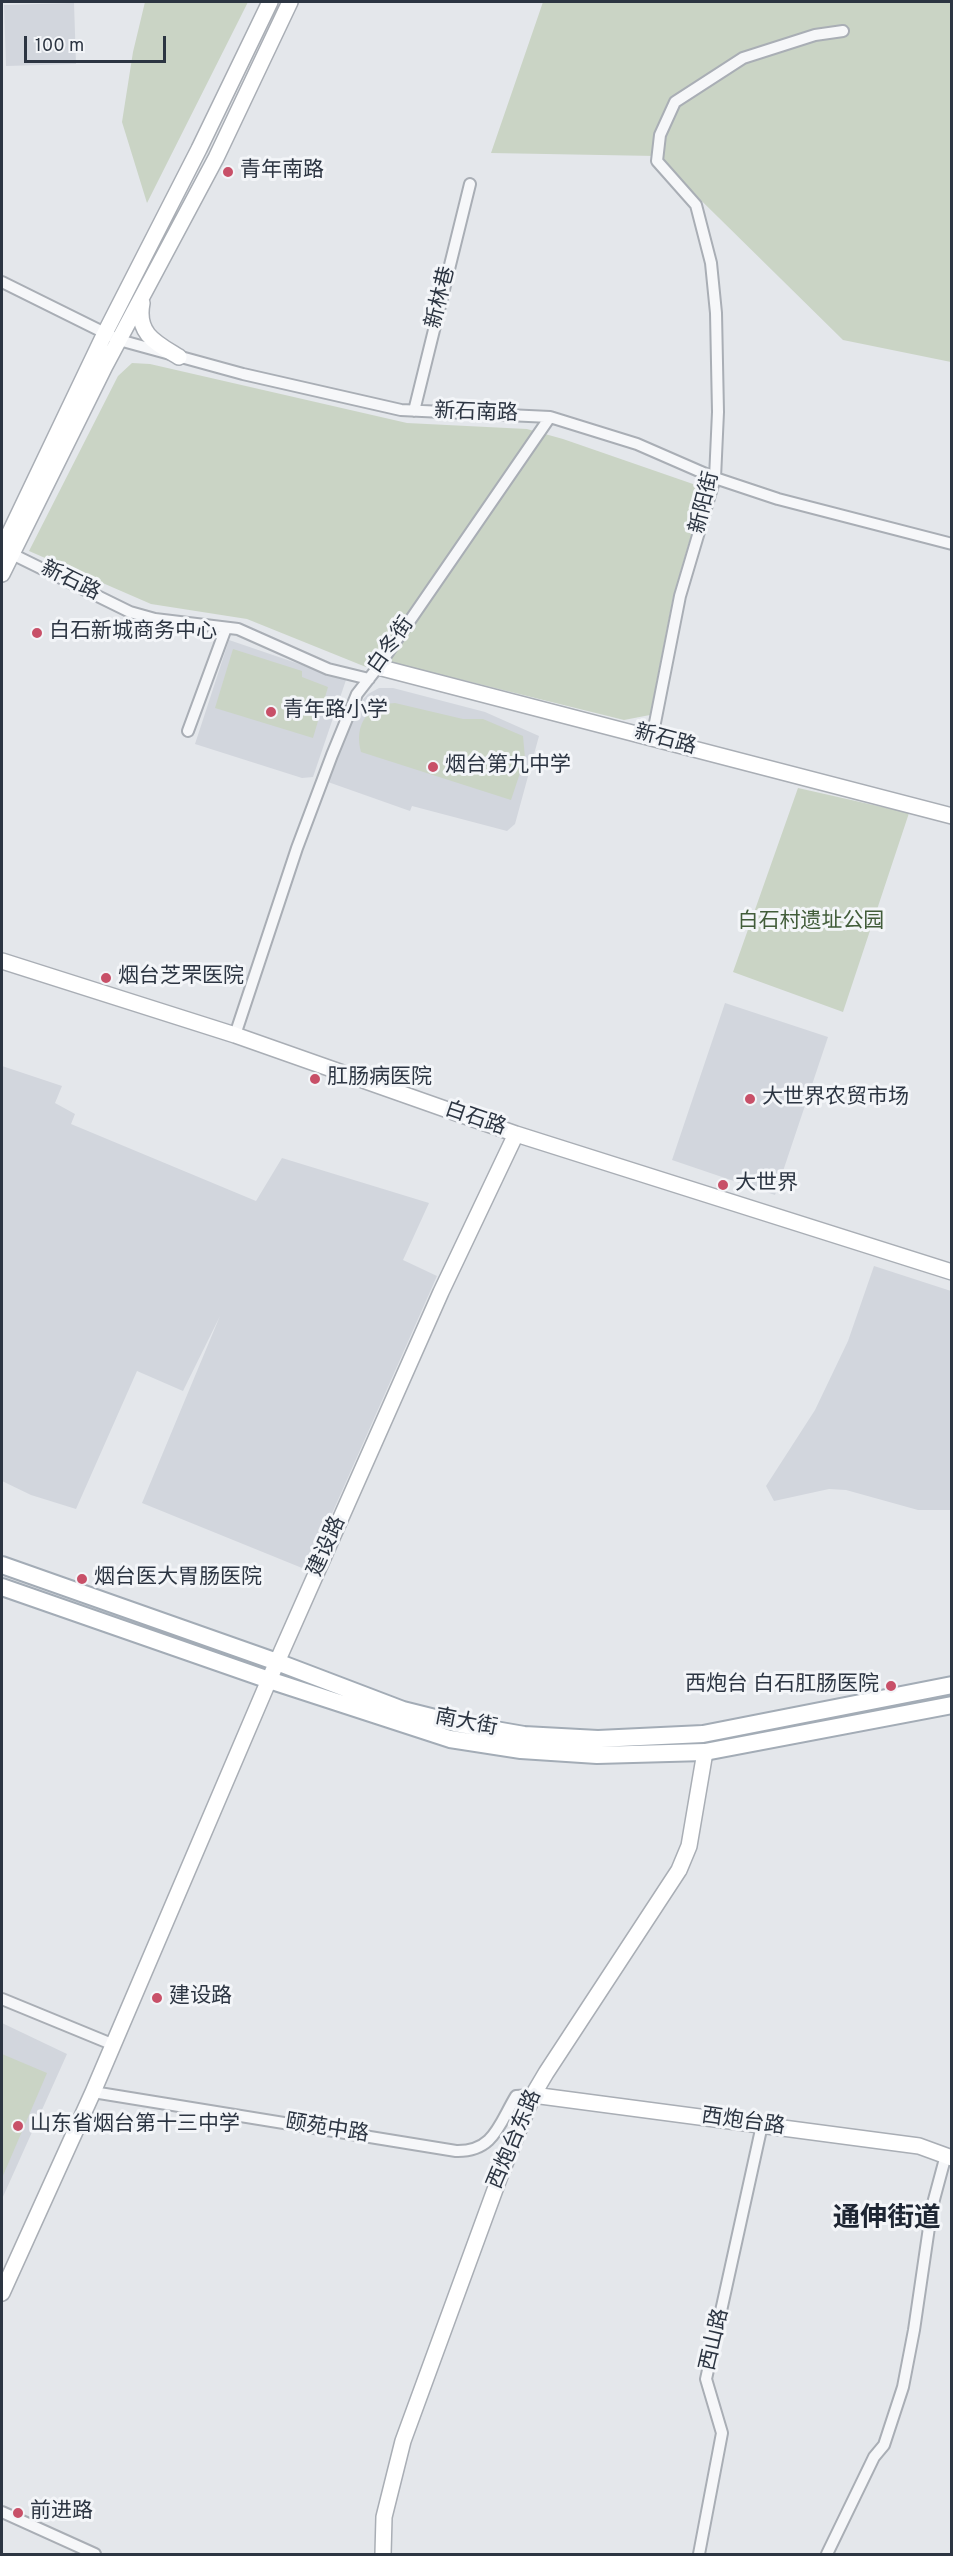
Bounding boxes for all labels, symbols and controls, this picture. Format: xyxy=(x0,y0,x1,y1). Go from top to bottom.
scale bar xyxy=(27,24,170,62)
text: 100 m xyxy=(35,35,84,58)
place label: 青年南路 xyxy=(240,159,324,185)
marker: 青年南路 xyxy=(221,165,235,179)
street label: 新林巷 xyxy=(422,264,462,332)
street label: 新石南路 xyxy=(434,400,518,428)
street label: 新阳街 xyxy=(686,469,726,537)
street label: 新石路 xyxy=(36,557,104,607)
street label: 白冬街 xyxy=(364,613,420,679)
place label: 白石新城商务中心 xyxy=(49,620,217,646)
marker: 白石新城商务中心 xyxy=(30,626,44,640)
place label: 青年路小学 xyxy=(283,699,388,725)
marker: 青年路小学 xyxy=(264,705,278,719)
street label: 新石路 xyxy=(631,721,699,761)
place label: 烟台第九中学 xyxy=(445,754,571,780)
marker: 烟台第九中学 xyxy=(426,760,440,774)
park label: 白石村遗址公园 xyxy=(738,910,884,936)
place label: 烟台芝罘医院 xyxy=(118,965,244,991)
marker: 烟台芝罘医院 xyxy=(99,971,113,985)
place label: 肛肠病医院 xyxy=(327,1066,432,1092)
marker: 肛肠病医院 xyxy=(308,1072,322,1086)
place label: 大世界农贸市场 xyxy=(762,1086,909,1112)
marker: 大世界农贸市场 xyxy=(743,1092,757,1106)
street label: 白石路 xyxy=(441,1098,509,1142)
place label: 大世界 xyxy=(735,1172,798,1198)
marker: 大世界 xyxy=(716,1178,730,1192)
street label: 建设路 xyxy=(304,1513,352,1581)
place label: 烟台医大胃肠医院 xyxy=(94,1566,262,1592)
marker: 烟台医大胃肠医院 xyxy=(75,1572,89,1586)
place label: 西炮台 白石肛肠医院 xyxy=(685,1673,879,1699)
marker: 西炮台 白石肛肠医院 xyxy=(884,1679,898,1693)
street label: 南大街 xyxy=(433,1706,499,1742)
place label: 建设路 xyxy=(169,1985,232,2011)
marker: 建设路 xyxy=(150,1991,164,2005)
street label: 西炮台东路 xyxy=(484,2087,548,2193)
street label: 西炮台路 xyxy=(700,2105,786,2141)
street label: 颐苑中路 xyxy=(284,2111,370,2149)
place label: 山东省烟台第十三中学 xyxy=(30,2113,240,2139)
marker: 山东省烟台第十三中学 xyxy=(11,2119,25,2133)
district label: 通伸街道 xyxy=(833,2205,941,2237)
street label: 西山路 xyxy=(697,2306,735,2374)
place label: 前进路 xyxy=(30,2500,93,2526)
marker: 前进路 xyxy=(11,2506,25,2520)

